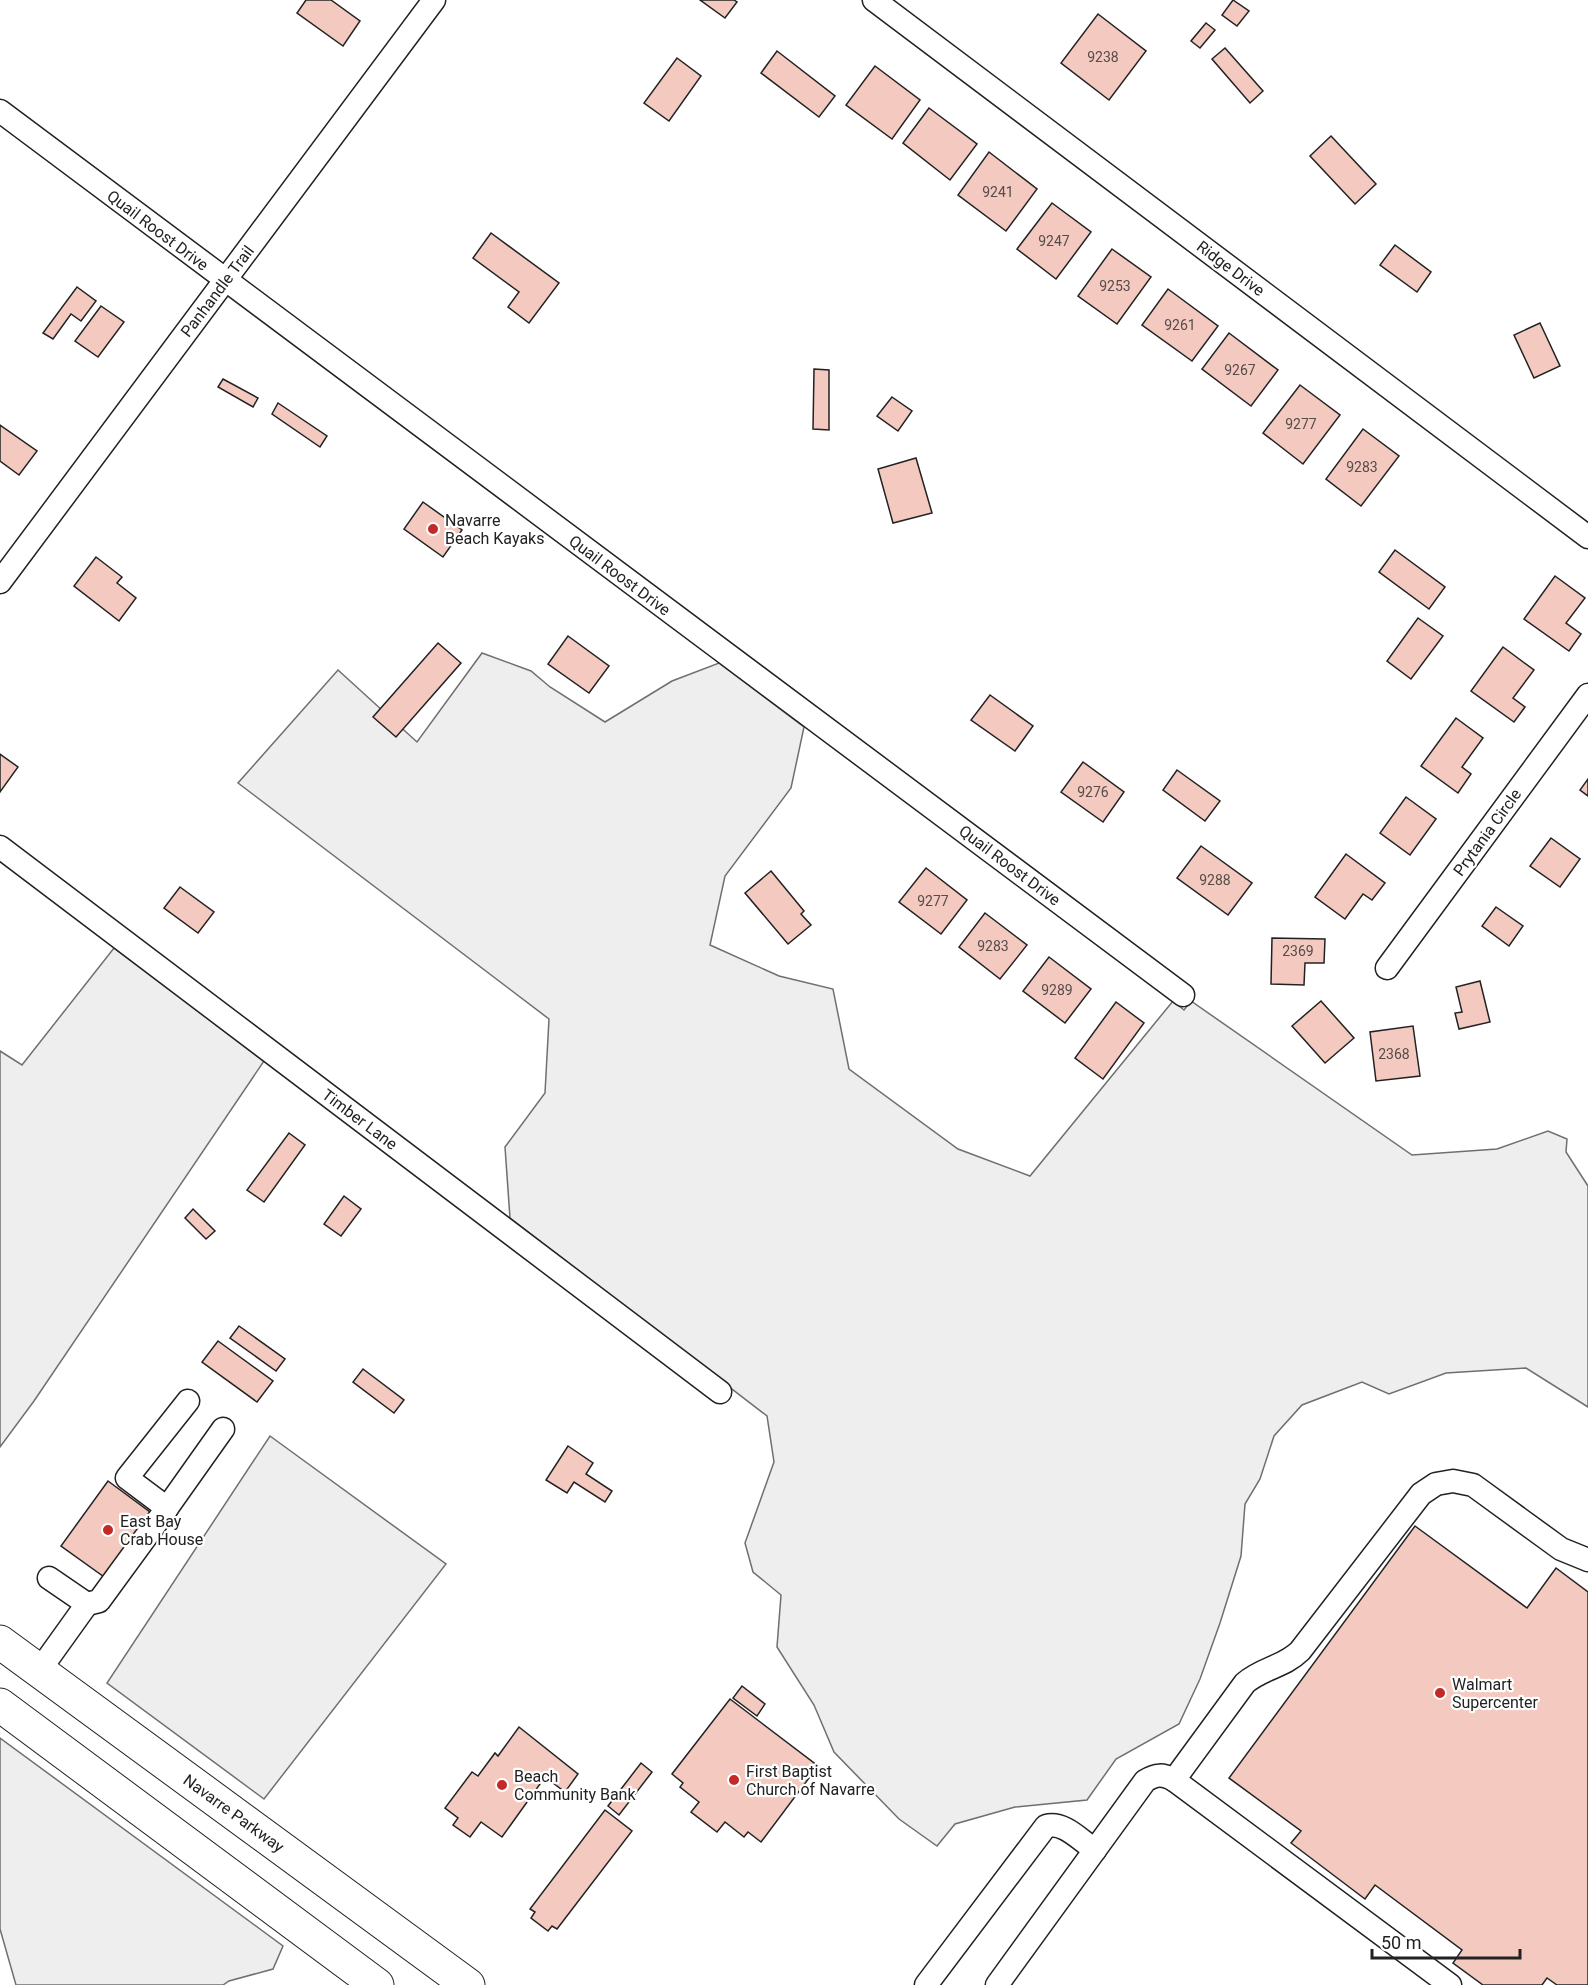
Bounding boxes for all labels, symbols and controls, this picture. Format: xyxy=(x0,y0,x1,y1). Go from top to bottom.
house number: 9238 xyxy=(1087,49,1119,65)
house number: 9241 xyxy=(982,184,1014,200)
street label: Quail Roost Drive xyxy=(103,186,212,275)
house number: 9247 xyxy=(1038,233,1070,249)
street label: Ridge Drive xyxy=(1193,237,1268,300)
street label: Panhandle Trail xyxy=(177,242,258,341)
house number: 9253 xyxy=(1099,278,1131,294)
house number: 9261 xyxy=(1164,317,1196,333)
house number: 9267 xyxy=(1224,362,1256,378)
house number: 9277 xyxy=(1285,416,1317,432)
house number: 9283 xyxy=(1346,459,1378,475)
place label: Navarre Beach Kayaks xyxy=(445,511,544,548)
marker: Navarre Beach Kayaks xyxy=(426,522,440,536)
street label: Quail Roost Drive xyxy=(565,531,674,620)
house number: 9276 xyxy=(1077,784,1109,800)
street label: Prytania Circle xyxy=(1449,785,1525,879)
street label: Quail Roost Drive xyxy=(955,821,1064,910)
house number: 9288 xyxy=(1199,872,1231,888)
house number: 9277 xyxy=(917,893,949,909)
house number: 9283 xyxy=(977,938,1009,954)
house number: 2369 xyxy=(1282,943,1314,959)
house number: 9289 xyxy=(1041,982,1073,998)
house number: 2368 xyxy=(1378,1046,1410,1062)
street label: Timber Lane xyxy=(318,1085,401,1154)
place label: East Bay Crab House xyxy=(120,1512,203,1549)
marker: East Bay Crab House xyxy=(101,1523,115,1537)
place label: Walmart Supercenter xyxy=(1452,1675,1538,1712)
marker: Walmart Supercenter xyxy=(1433,1686,1447,1700)
place label: First Baptist Church of Navarre xyxy=(746,1762,875,1799)
place label: Beach Community Bank xyxy=(514,1767,636,1804)
street label: Navarre Parkway xyxy=(180,1770,288,1857)
marker: First Baptist Church of Navarre xyxy=(727,1773,741,1787)
marker: Beach Community Bank xyxy=(495,1778,509,1792)
scale bar xyxy=(1372,1922,1520,1960)
text: 50 m xyxy=(1381,1932,1421,1953)

